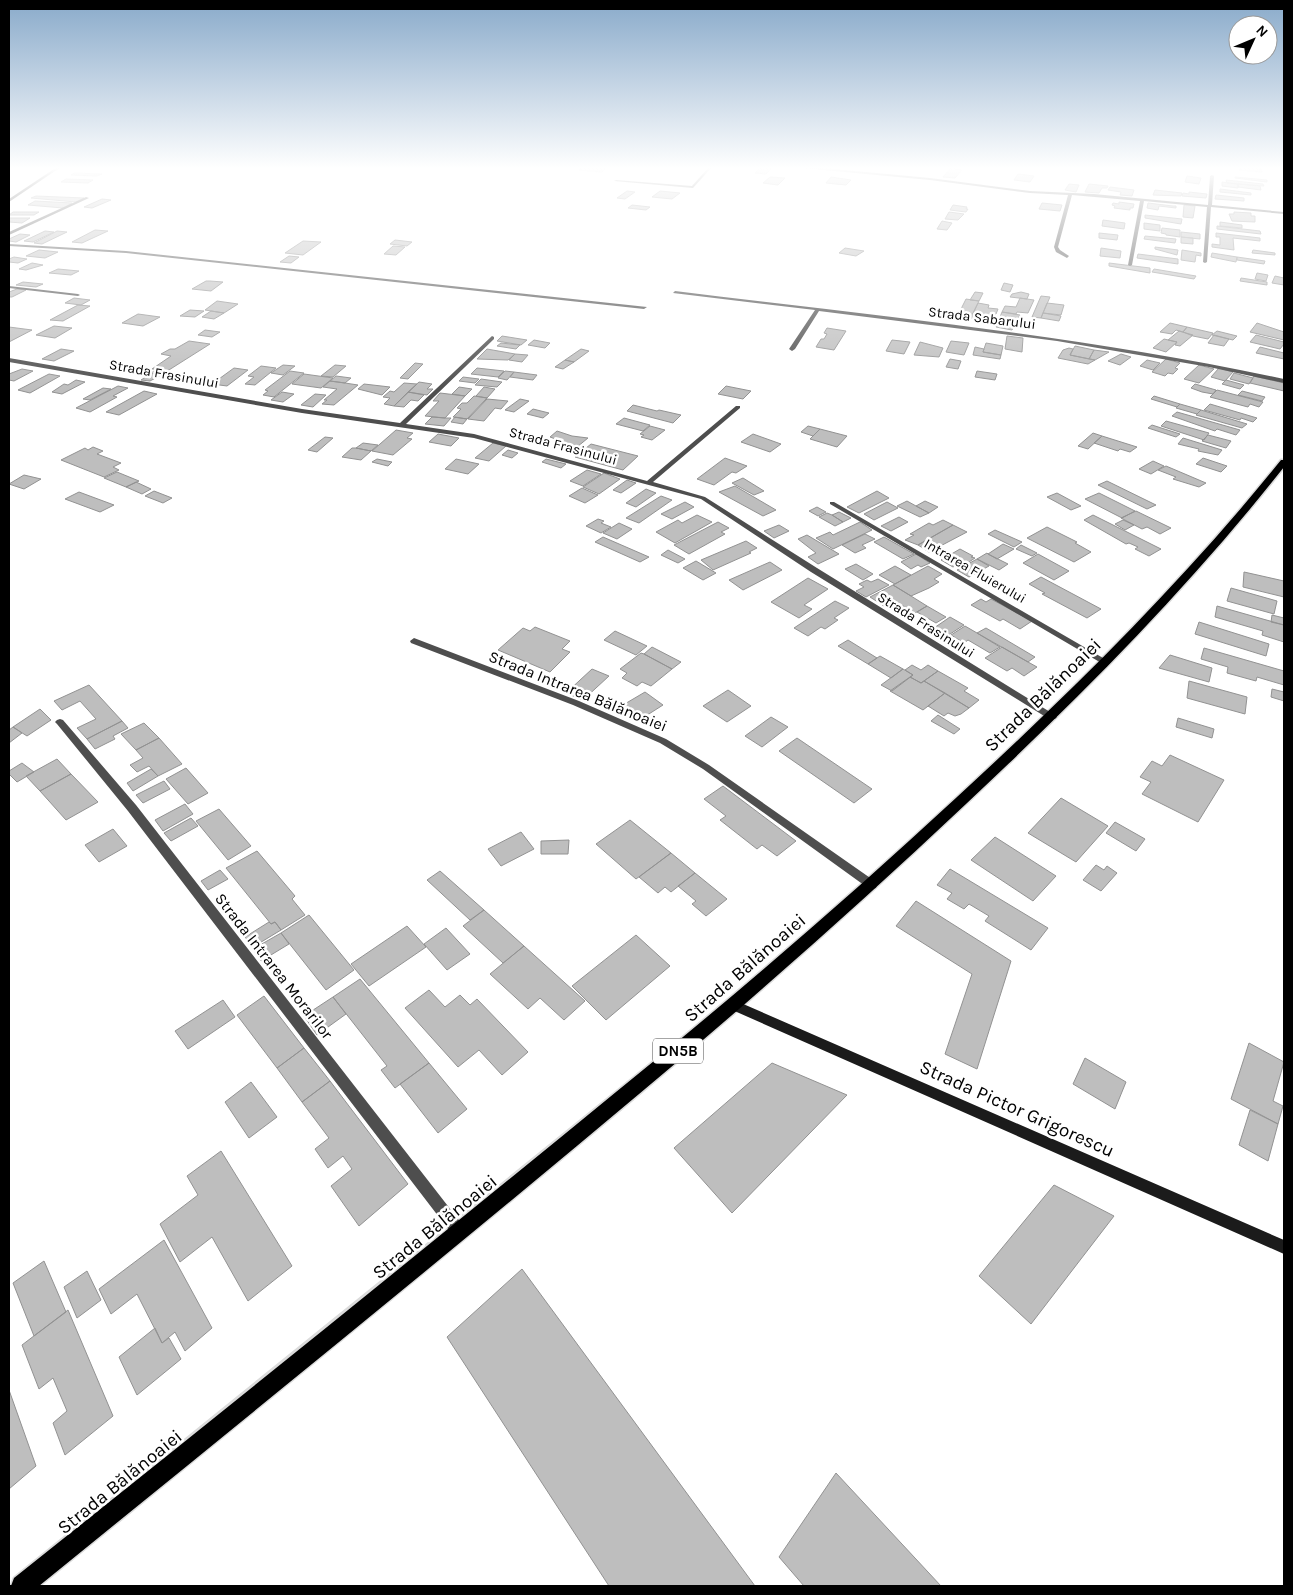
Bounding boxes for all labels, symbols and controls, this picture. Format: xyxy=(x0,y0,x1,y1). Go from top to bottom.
north arrow xyxy=(1228,15,1278,65)
text: N xyxy=(1252,22,1272,41)
street label: Strada Sabarului xyxy=(927,303,1037,333)
street label: Strada Frasinului xyxy=(108,356,220,392)
street label: Strada Frasinului xyxy=(507,423,619,469)
street label: Intrarea Fluierului xyxy=(921,535,1029,607)
street label: Strada Frasinului xyxy=(874,588,978,662)
street label: Strada Bălănoaiei xyxy=(980,634,1106,756)
street label: Strada Intrarea Bălănoaiei xyxy=(486,646,670,736)
street label: Strada Intrarea Morarilor xyxy=(211,889,337,1043)
street label: Strada Bălănoaiei xyxy=(680,909,810,1027)
road number: DN5B xyxy=(653,1038,703,1064)
street label: Strada Pictor Grigorescu xyxy=(916,1056,1118,1162)
street label: Strada Bălănoaiei xyxy=(368,1170,502,1284)
street label: Strada Bălănoaiei xyxy=(53,1425,187,1539)

